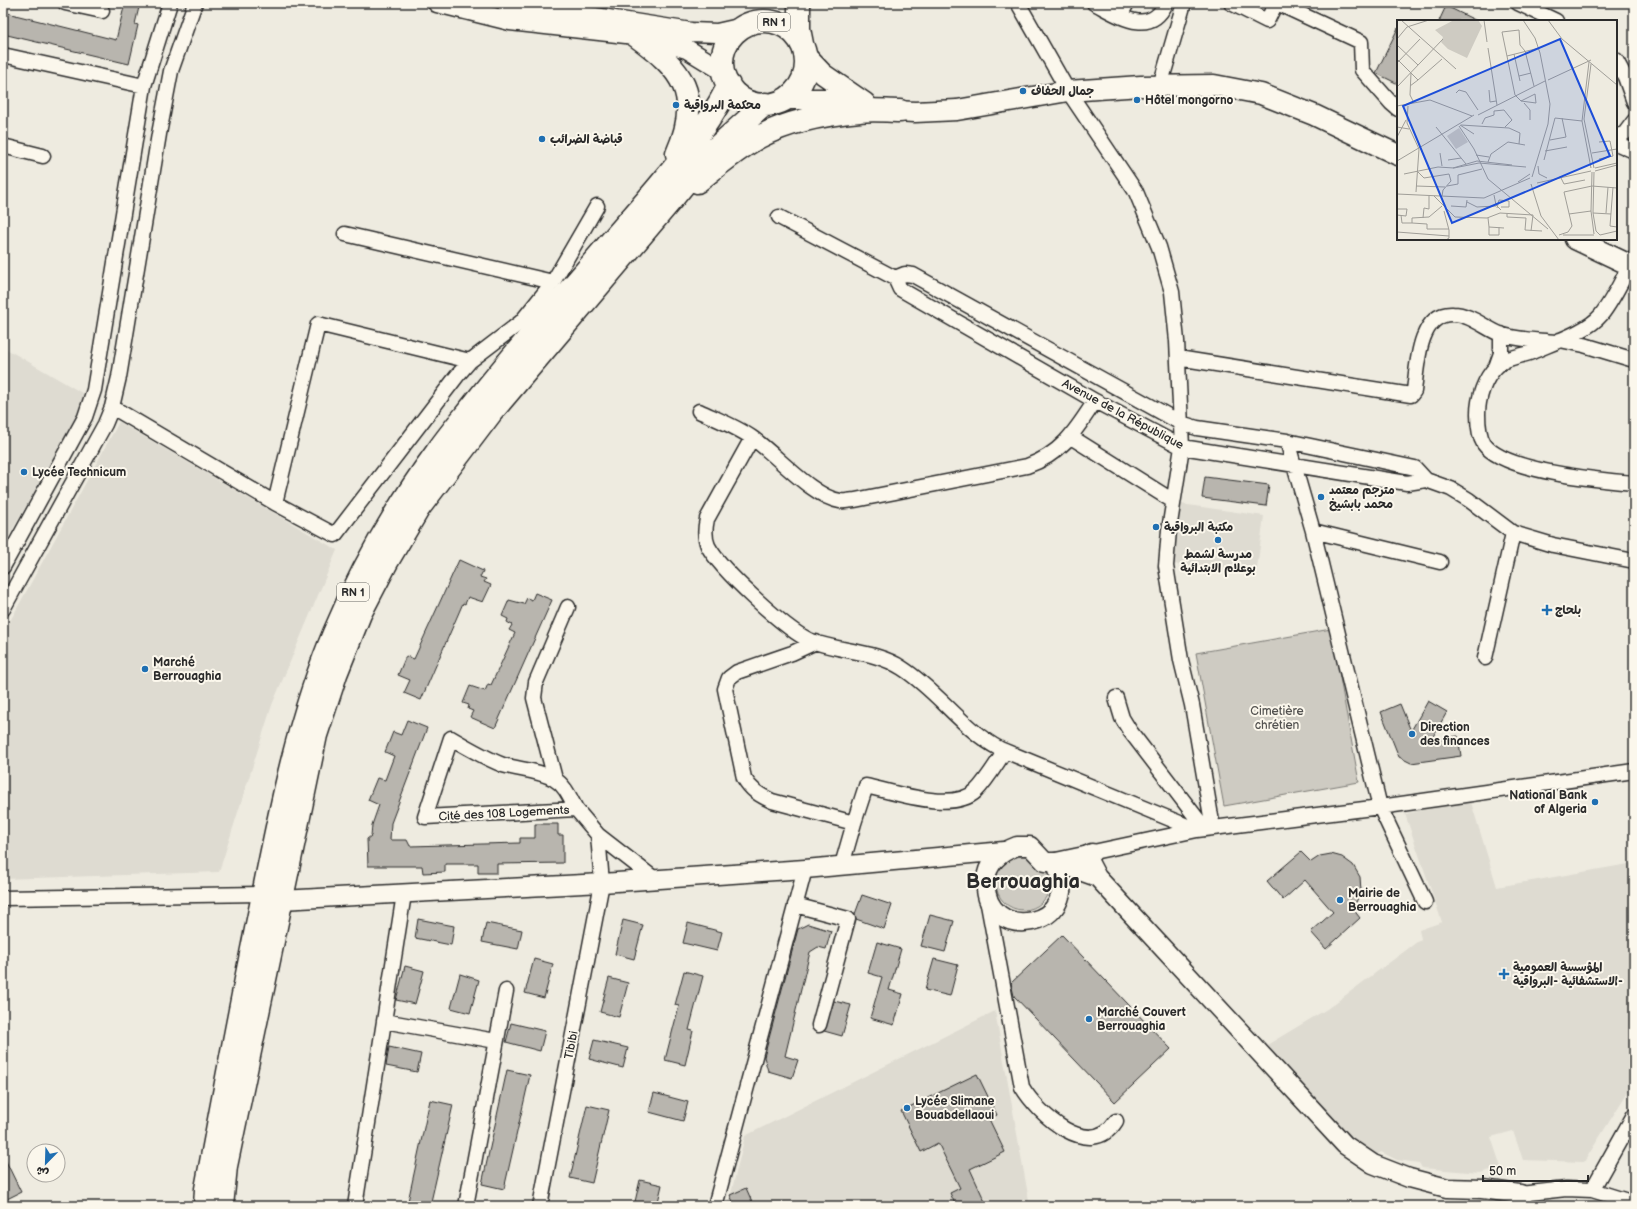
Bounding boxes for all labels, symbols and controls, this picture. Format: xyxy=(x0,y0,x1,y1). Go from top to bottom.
road number: RN 1 xyxy=(758,13,790,31)
inset map xyxy=(1397,20,1617,240)
place label: جمال الحفاف xyxy=(1031,84,1094,99)
marker: جمال الحفاف xyxy=(1018,86,1028,96)
place label: Hôtel mongorno xyxy=(1145,93,1234,108)
marker: Hôtel mongorno xyxy=(1132,95,1142,105)
place label: محكمة البرواقية xyxy=(684,98,761,113)
marker: محكمة البرواقية xyxy=(671,100,681,110)
place label: قباضة الضرائب xyxy=(550,132,623,147)
marker: قباضة الضرائب xyxy=(537,134,547,144)
street label: Avenue de la République xyxy=(1059,376,1186,453)
place label: Lycée Technicum xyxy=(32,465,126,480)
marker: Lycée Technicum xyxy=(19,467,29,477)
place label: مترجم معتمد محمد بابشيخ xyxy=(1329,483,1395,512)
marker: مترجم معتمد محمد بابشيخ xyxy=(1316,492,1326,502)
place label: مكتبة البرواقية xyxy=(1164,520,1233,535)
marker: مكتبة البرواقية xyxy=(1151,522,1161,532)
marker: مدرسة لشمط بوعلام الابتدائية xyxy=(1213,535,1223,545)
place label: مدرسة لشمط بوعلام الابتدائية xyxy=(1180,547,1256,577)
road number: RN 1 xyxy=(337,583,369,601)
place label: بلحاج xyxy=(1555,603,1581,618)
marker: بلحاج xyxy=(1542,605,1552,615)
place label: Marché Berrouaghia xyxy=(153,655,221,684)
marker: Marché Berrouaghia xyxy=(140,664,150,674)
park label: Cimetière chrétien xyxy=(1250,704,1304,733)
place label: Direction des finances xyxy=(1420,720,1490,749)
marker: Direction des finances xyxy=(1407,729,1417,739)
place label: National Bank of Algeria xyxy=(1509,788,1588,817)
marker: National Bank of Algeria xyxy=(1590,797,1600,807)
street label: Cité des 108 Logements xyxy=(438,803,570,824)
district label: Berrouaghia xyxy=(966,870,1080,894)
place label: Mairie de Berrouaghia xyxy=(1348,886,1416,915)
marker: Mairie de Berrouaghia xyxy=(1335,895,1345,905)
place label: المؤسسة العمومية الاستشفائية -البرواقية- xyxy=(1513,960,1623,989)
marker: المؤسسة العمومية الاستشفائية -البرواقية- xyxy=(1498,968,1510,980)
place label: Marché Couvert Berrouaghia xyxy=(1097,1005,1186,1034)
marker: Marché Couvert Berrouaghia xyxy=(1084,1014,1094,1024)
street label: Tibibi xyxy=(561,1029,582,1061)
place label: Lycée Slimane Bouabdellaoui xyxy=(915,1094,995,1123)
marker: Lycée Slimane Bouabdellaoui xyxy=(902,1103,912,1113)
north arrow xyxy=(26,1143,66,1183)
scale bar xyxy=(1483,1157,1588,1183)
text: ش xyxy=(34,1163,50,1180)
text: 50 m xyxy=(1489,1164,1516,1179)

